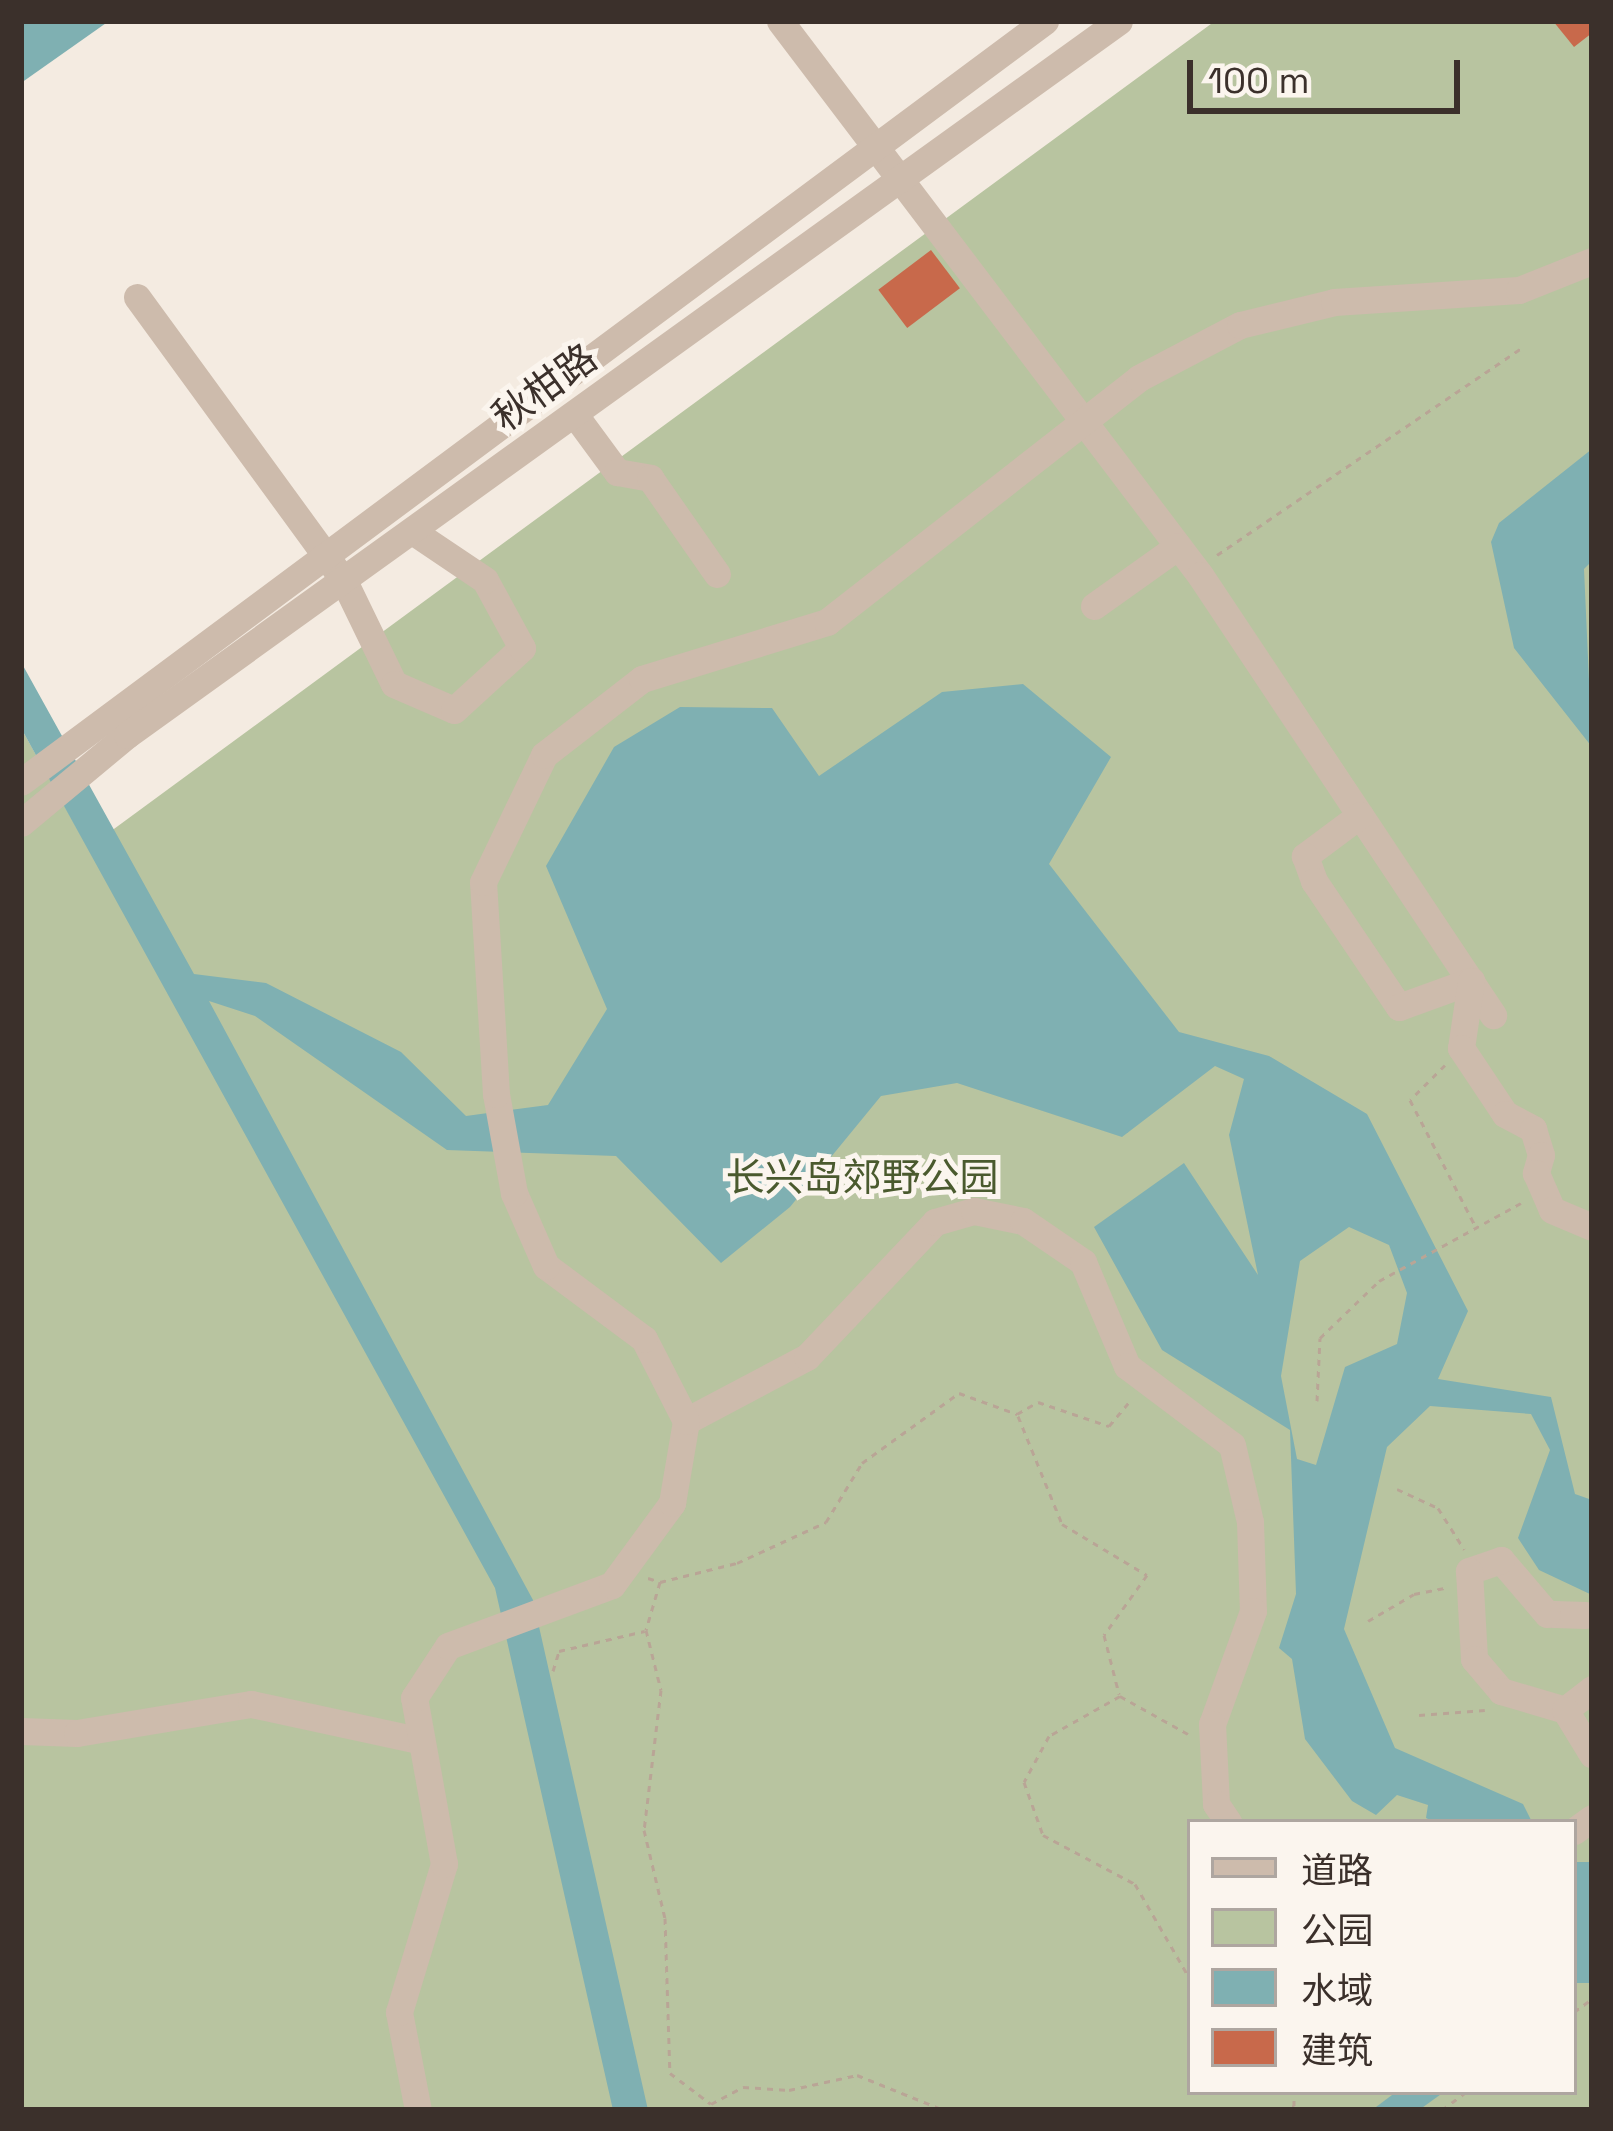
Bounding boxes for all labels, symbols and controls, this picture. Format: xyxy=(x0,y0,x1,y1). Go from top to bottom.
scale bar xyxy=(1193,36,1466,110)
text: 100 m xyxy=(1208,58,1309,104)
street label: 秋柑路 xyxy=(484,335,606,441)
park label: 长兴岛郊野公园 xyxy=(726,1155,998,1201)
legend xyxy=(1187,1819,1577,2095)
text: 道路 xyxy=(1301,1848,1373,1894)
text: 公园 xyxy=(1301,1908,1373,1954)
text: 水域 xyxy=(1301,1968,1373,2014)
text: 建筑 xyxy=(1301,2028,1373,2074)

